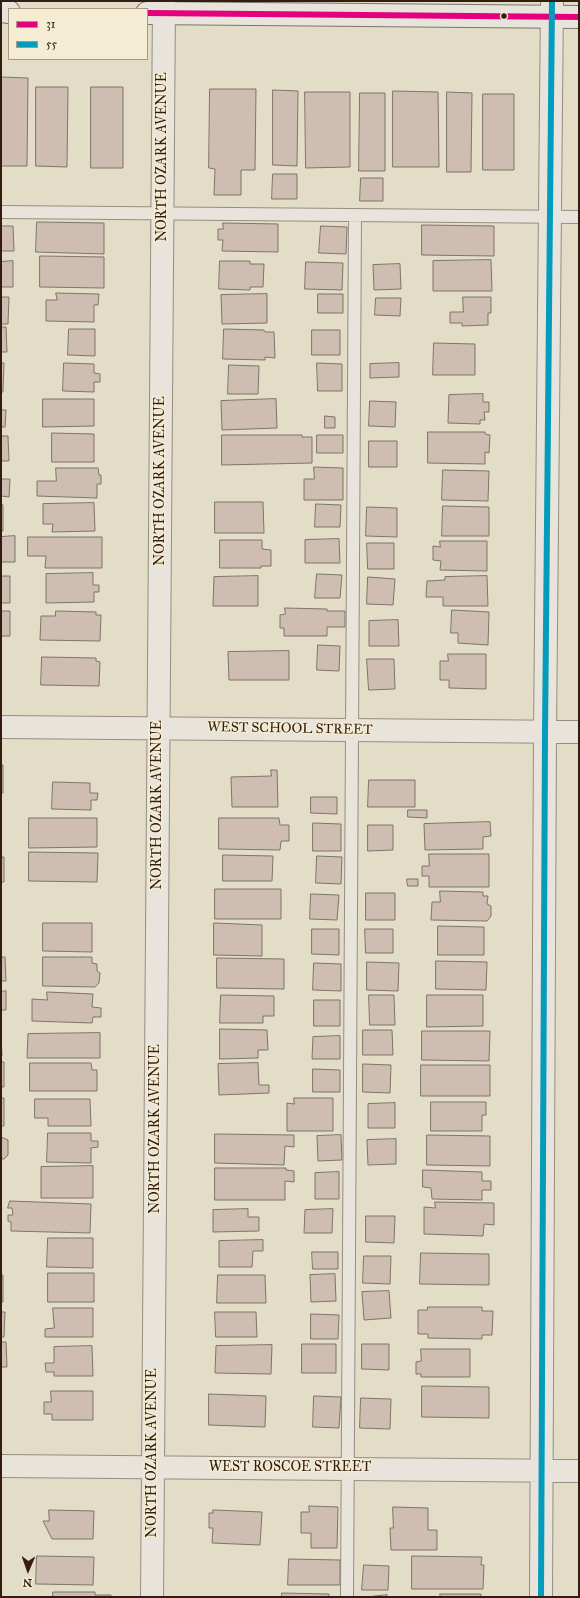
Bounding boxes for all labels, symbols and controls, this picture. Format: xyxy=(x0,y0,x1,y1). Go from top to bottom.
legend xyxy=(8,8,148,60)
unlabelled marker xyxy=(499,11,509,21)
text: 31 xyxy=(46,17,56,31)
text: 55 xyxy=(46,37,57,51)
street label: NORTH OZARK AVENUE xyxy=(155,72,171,242)
street label: NORTH OZARK AVENUE xyxy=(153,396,169,566)
street label: WEST SCHOOL STREET xyxy=(207,719,373,739)
street label: NORTH OZARK AVENUE xyxy=(150,720,166,890)
street label: NORTH OZARK AVENUE xyxy=(148,1044,164,1214)
street label: NORTH OZARK AVENUE xyxy=(145,1368,161,1538)
street label: WEST ROSCOE STREET xyxy=(209,1460,371,1476)
north arrow xyxy=(8,1550,48,1590)
text: N xyxy=(23,1576,32,1589)

